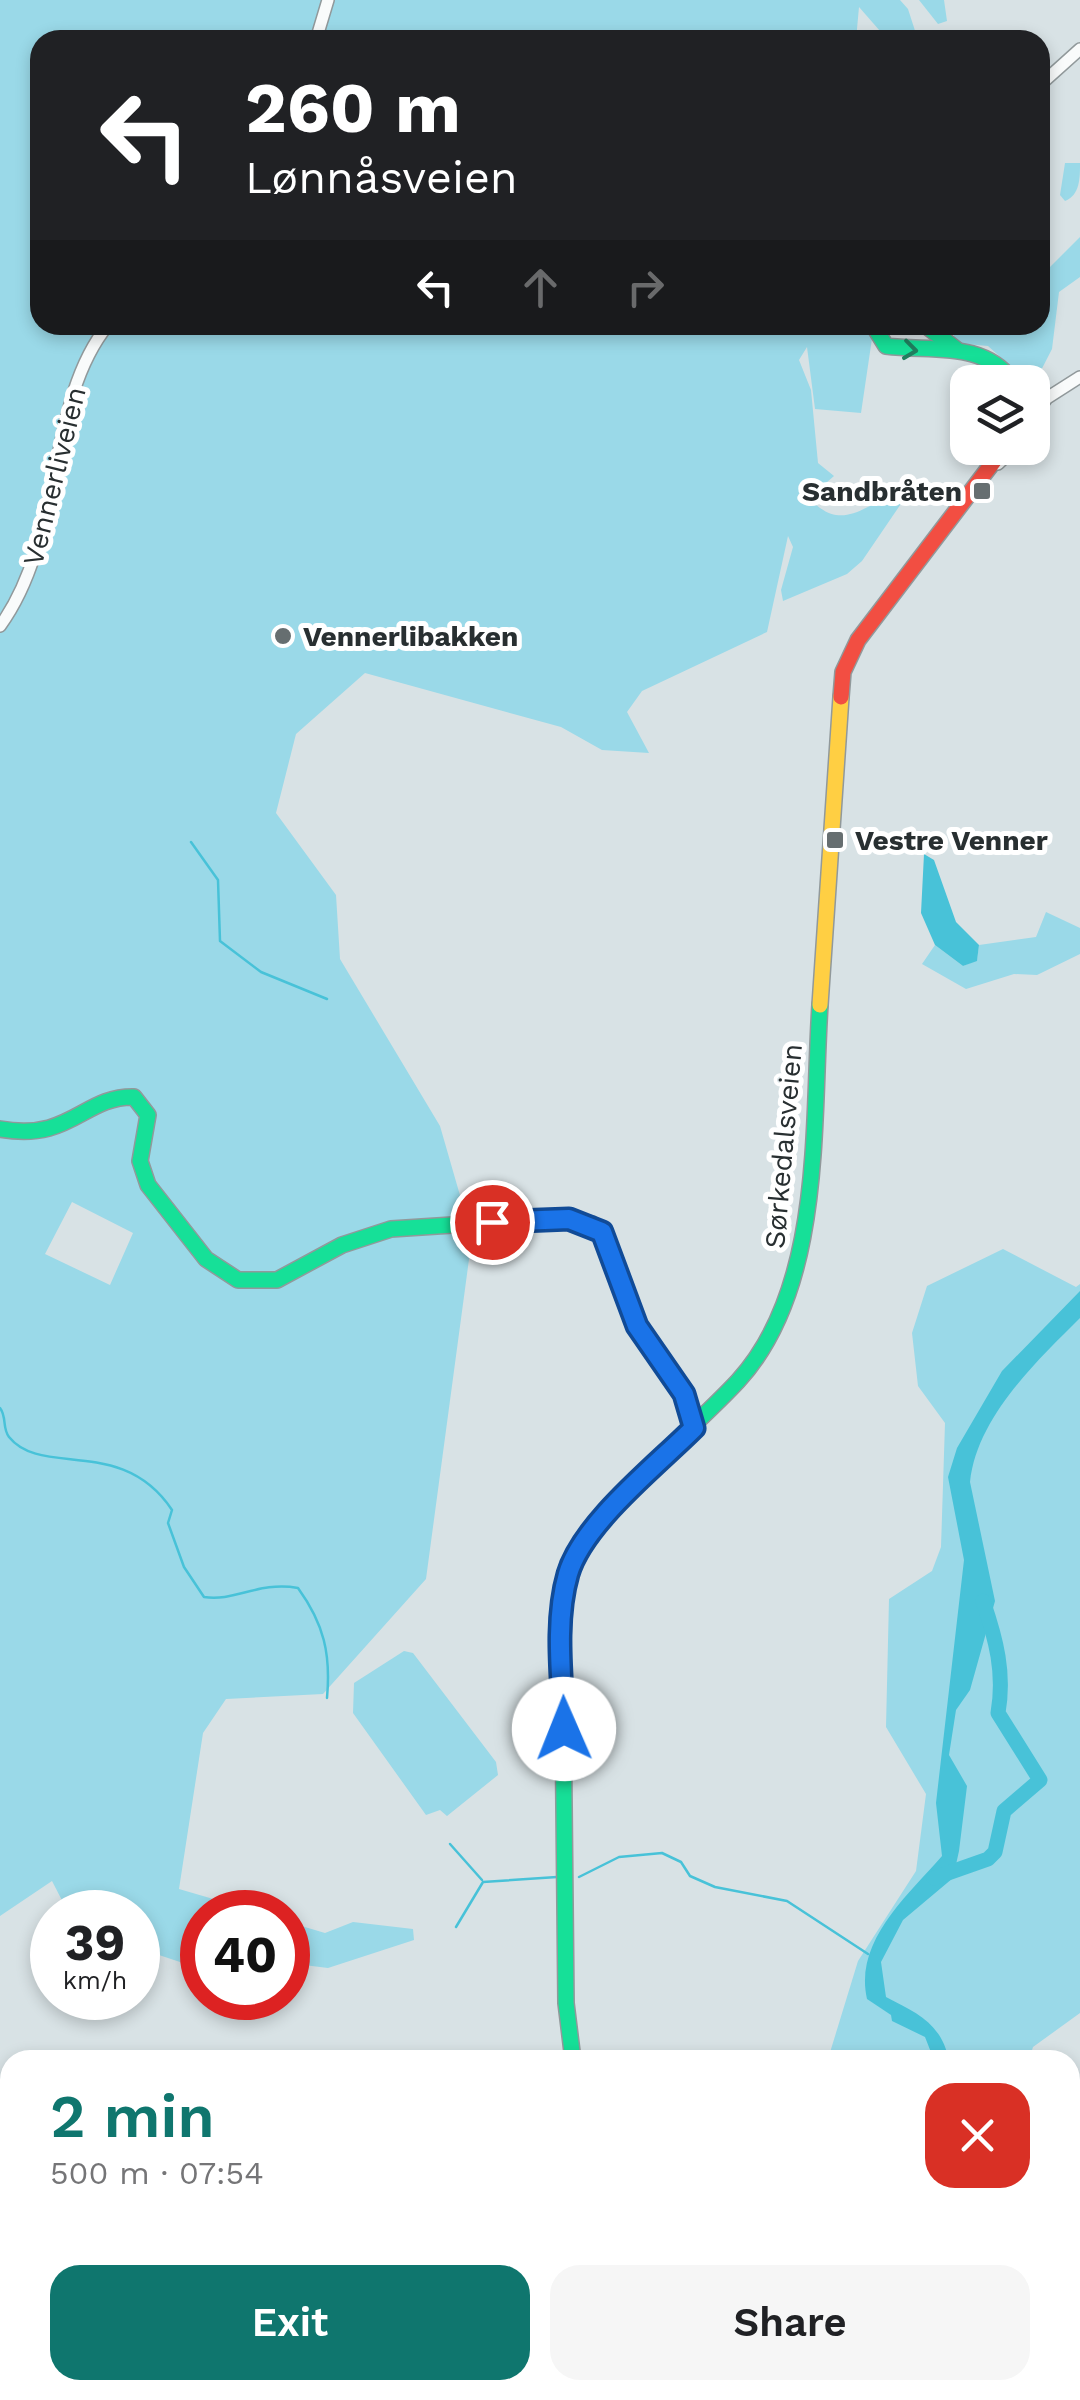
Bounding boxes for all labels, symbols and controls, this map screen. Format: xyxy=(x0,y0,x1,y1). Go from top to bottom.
text: 260 m xyxy=(245,67,461,149)
icon: left xyxy=(80,70,210,200)
text: Lønnåsveien xyxy=(245,151,518,204)
icon: left xyxy=(408,260,463,315)
icon: ahead xyxy=(513,260,568,315)
icon: right xyxy=(618,260,673,315)
one-way arrow xyxy=(902,339,918,360)
map controls xyxy=(950,365,1050,465)
button: layers xyxy=(950,365,1050,465)
street label: Vennerliveien xyxy=(16,383,93,569)
place label: Sandbråten xyxy=(802,475,962,508)
marker: Sandbråten xyxy=(971,480,993,502)
place label: Vennerlibakken xyxy=(303,620,518,653)
marker: Vennerlibakken xyxy=(272,625,294,647)
place label: Vestre Venner xyxy=(855,824,1048,857)
marker: Vestre Venner xyxy=(824,829,846,851)
street label: Sørkedalsveien xyxy=(758,1042,809,1250)
pin xyxy=(450,1180,535,1265)
icon: arrive xyxy=(465,1195,520,1250)
position arrow xyxy=(512,1677,616,1781)
speed limit sign: 40 xyxy=(180,1890,310,2020)
text: 39 xyxy=(65,1913,125,1972)
text: km/h xyxy=(63,1966,127,1995)
text: 2 min xyxy=(50,2081,215,2152)
button: close xyxy=(925,2083,1030,2188)
text: 500 m · 07:54 xyxy=(50,2154,264,2192)
button: Exit xyxy=(50,2265,530,2380)
button: Share xyxy=(550,2265,1030,2380)

